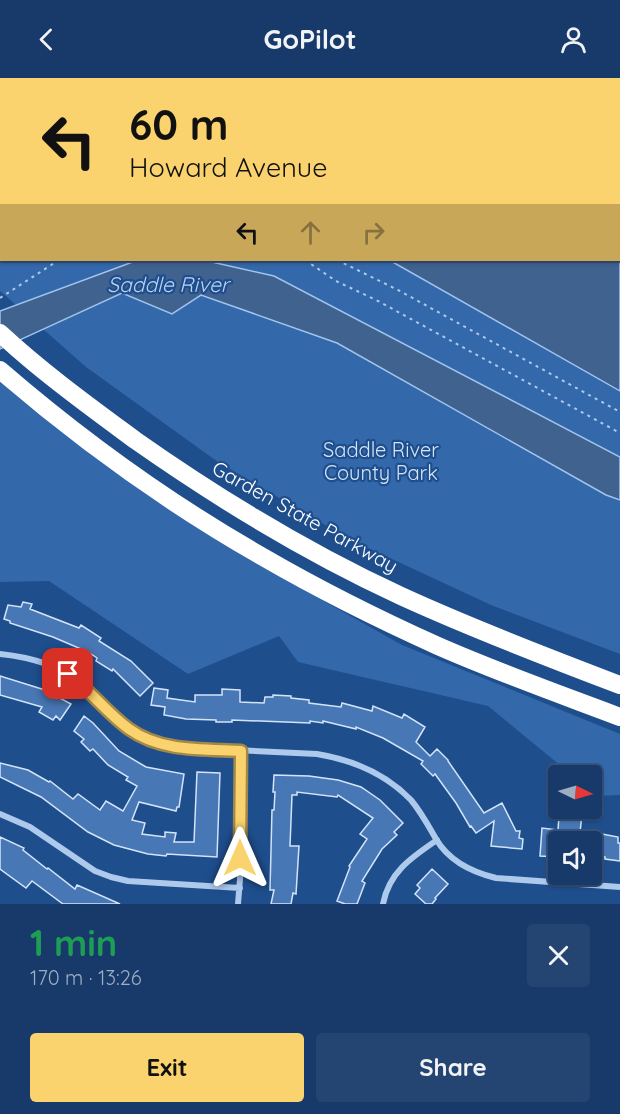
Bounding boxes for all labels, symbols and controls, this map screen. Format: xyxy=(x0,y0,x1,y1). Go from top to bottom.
text: GoPilot xyxy=(263,22,357,56)
icon: back xyxy=(30,23,63,56)
icon: person xyxy=(557,23,590,56)
text: 60 m xyxy=(129,98,229,151)
icon: left xyxy=(30,102,108,180)
text: Howard Avenue xyxy=(129,150,327,184)
icon: left xyxy=(231,216,264,249)
icon: ahead xyxy=(294,216,327,249)
icon: right xyxy=(357,216,390,249)
water label: Saddle River xyxy=(107,271,232,297)
park label: Saddle River County Park xyxy=(323,437,439,485)
street label: Garden State Parkway xyxy=(208,455,402,578)
pin xyxy=(42,648,93,699)
icon: arrive xyxy=(51,657,84,690)
north arrow xyxy=(548,765,602,819)
map controls xyxy=(548,765,602,885)
position arrow xyxy=(208,826,272,890)
button: sound xyxy=(548,831,602,885)
text: 1 min xyxy=(30,920,117,965)
button: close xyxy=(527,924,590,987)
text: 170 m · 13:26 xyxy=(30,965,142,990)
button: Exit xyxy=(30,1033,304,1102)
button: Share xyxy=(316,1033,590,1102)

